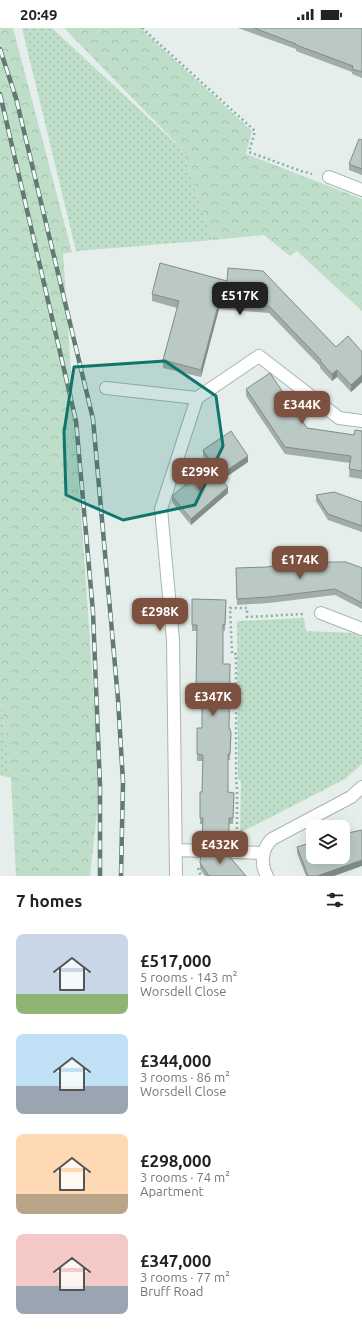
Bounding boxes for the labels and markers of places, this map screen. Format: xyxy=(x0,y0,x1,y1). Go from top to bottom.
pin: £517K xyxy=(212,282,268,316)
pin: £344K xyxy=(274,391,330,425)
pin: £299K xyxy=(172,458,228,492)
pin: £174K xyxy=(272,546,328,580)
pin: £298K xyxy=(132,598,188,632)
pin: £347K xyxy=(185,683,241,717)
pin: £432K xyxy=(192,831,248,865)

